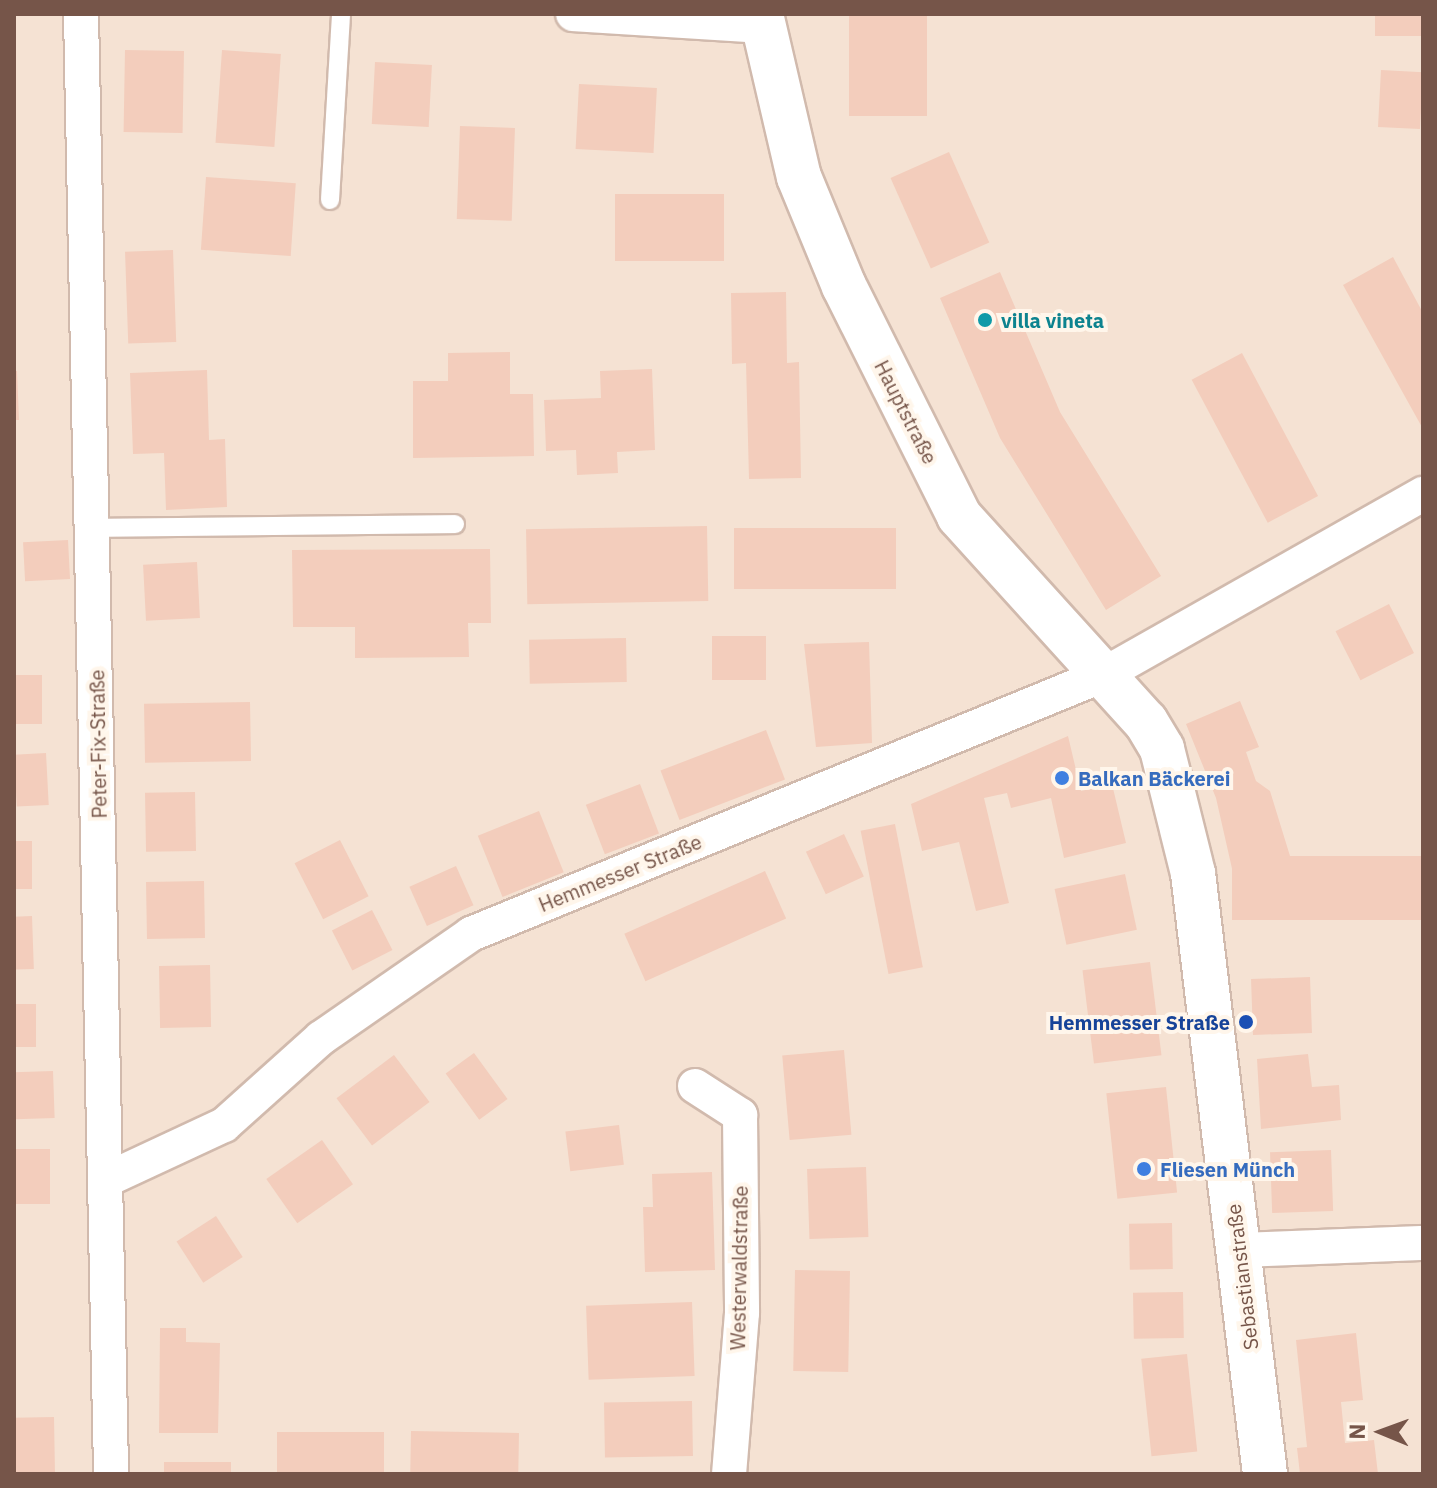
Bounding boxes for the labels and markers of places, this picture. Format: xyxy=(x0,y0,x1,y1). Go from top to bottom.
place label: villa vineta xyxy=(1001,308,1104,332)
marker: villa vineta xyxy=(976,311,994,329)
place label: Balkan Bäckerei xyxy=(1078,766,1231,790)
marker: Balkan Bäckerei xyxy=(1053,769,1071,787)
place label: Hemmesser Straße xyxy=(1049,1010,1230,1034)
marker: Hemmesser Straße xyxy=(1237,1013,1255,1031)
place label: Fliesen Münch xyxy=(1160,1157,1295,1181)
marker: Fliesen Münch xyxy=(1135,1160,1153,1178)

